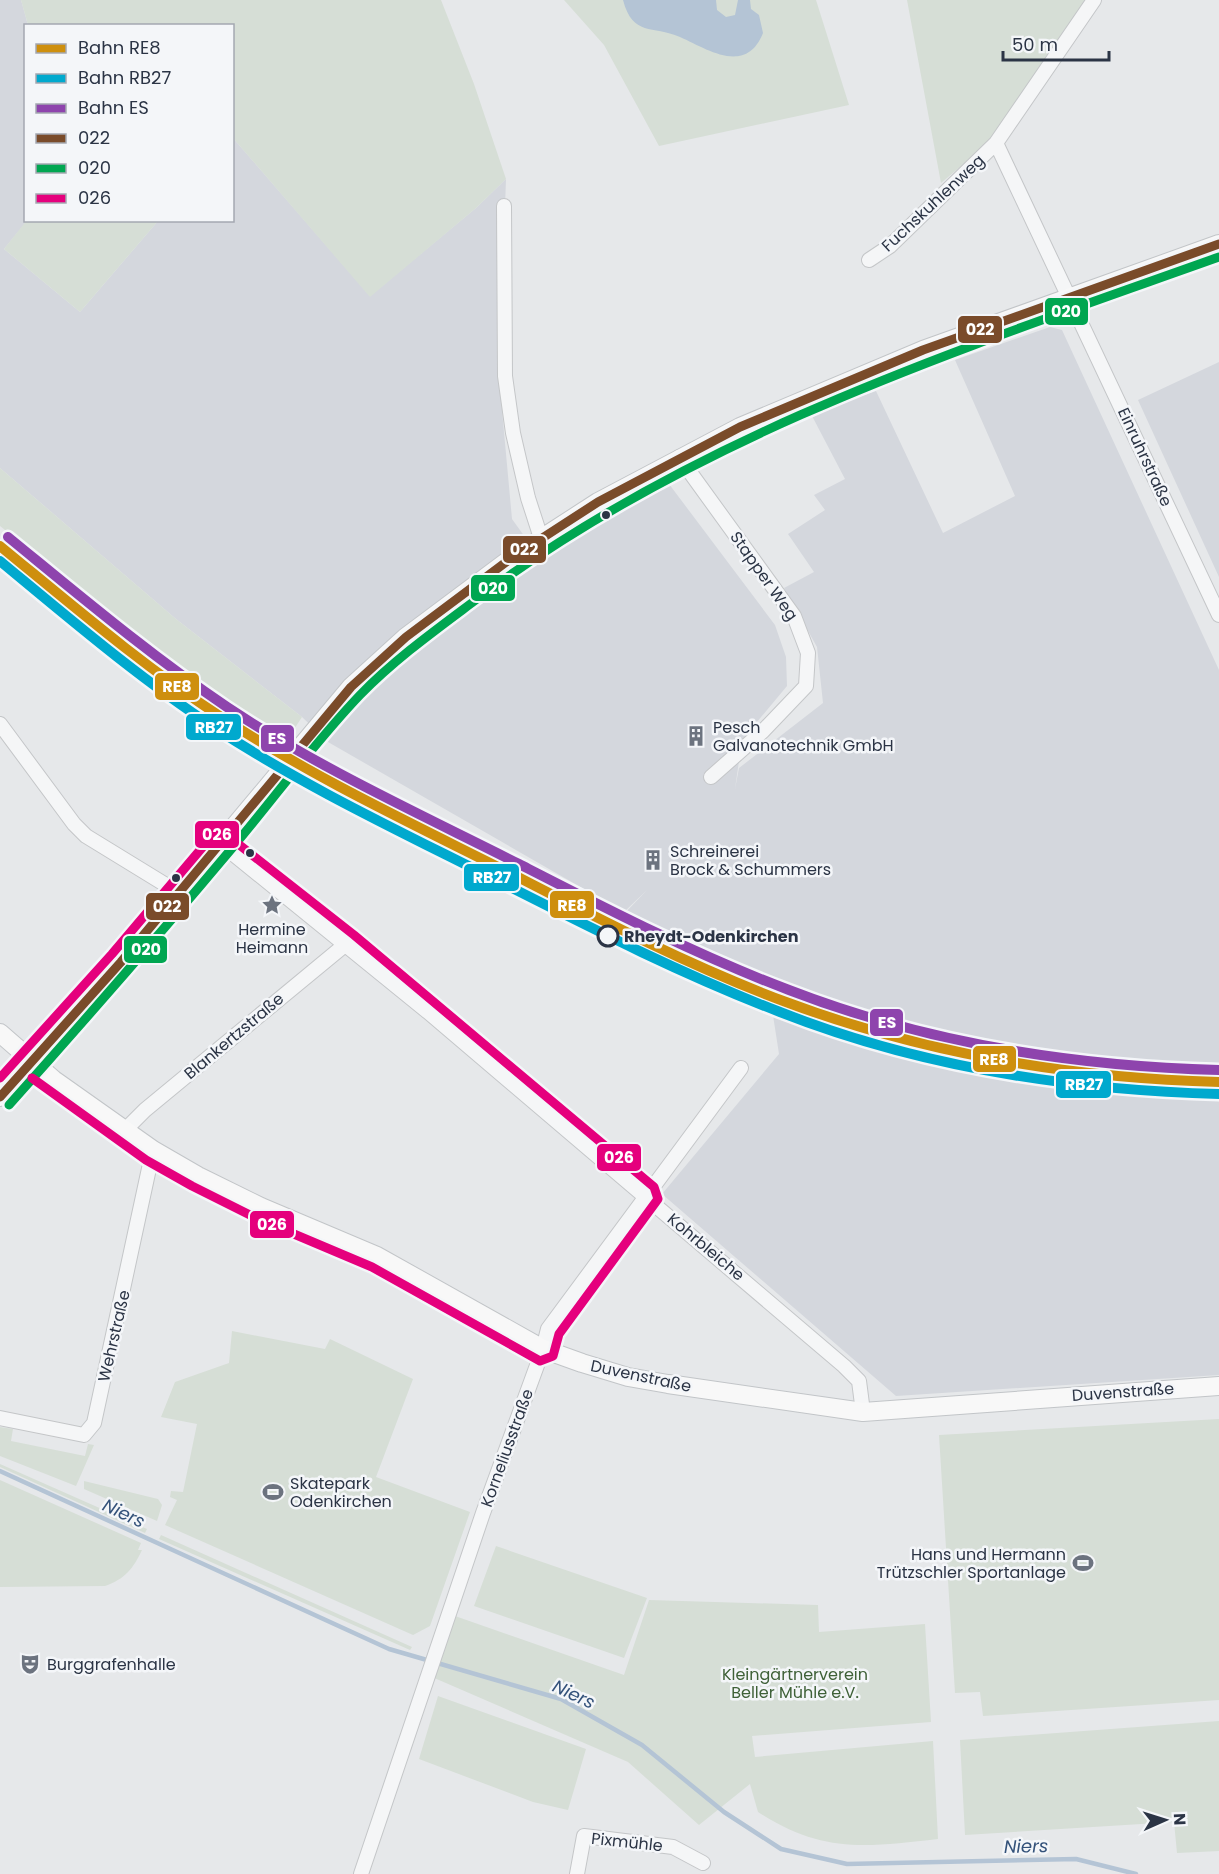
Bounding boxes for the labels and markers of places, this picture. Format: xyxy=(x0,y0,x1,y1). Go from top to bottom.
unlabelled marker xyxy=(600,509,612,521)
place label: Pesch Galvanotechnik GmbH xyxy=(713,716,894,757)
building icon: Pesch Galvanotechnik GmbH xyxy=(684,724,708,748)
place label: Schreinerei Brock & Schummers xyxy=(670,840,831,881)
unlabelled marker xyxy=(244,847,256,859)
building icon: Schreinerei Brock & Schummers xyxy=(641,848,665,872)
unlabelled marker xyxy=(170,872,182,884)
place icon: Hermine Heimann xyxy=(260,893,284,917)
place label: Hermine Heimann xyxy=(236,918,308,959)
marker: Rheydt-Odenkirchen xyxy=(597,925,619,947)
place label: Rheydt-Odenkirchen xyxy=(624,925,798,948)
place label: Skatepark Odenkirchen xyxy=(290,1472,392,1513)
sports icon: Skatepark Odenkirchen xyxy=(261,1480,285,1504)
place label: Hans und Hermann Trützschler Sportanlage xyxy=(877,1543,1066,1584)
sports icon: Hans und Hermann Trützschler Sportanlage xyxy=(1071,1551,1095,1575)
theatre icon: Burggrafenhalle xyxy=(18,1652,42,1676)
place label: Burggrafenhalle xyxy=(47,1653,176,1676)

